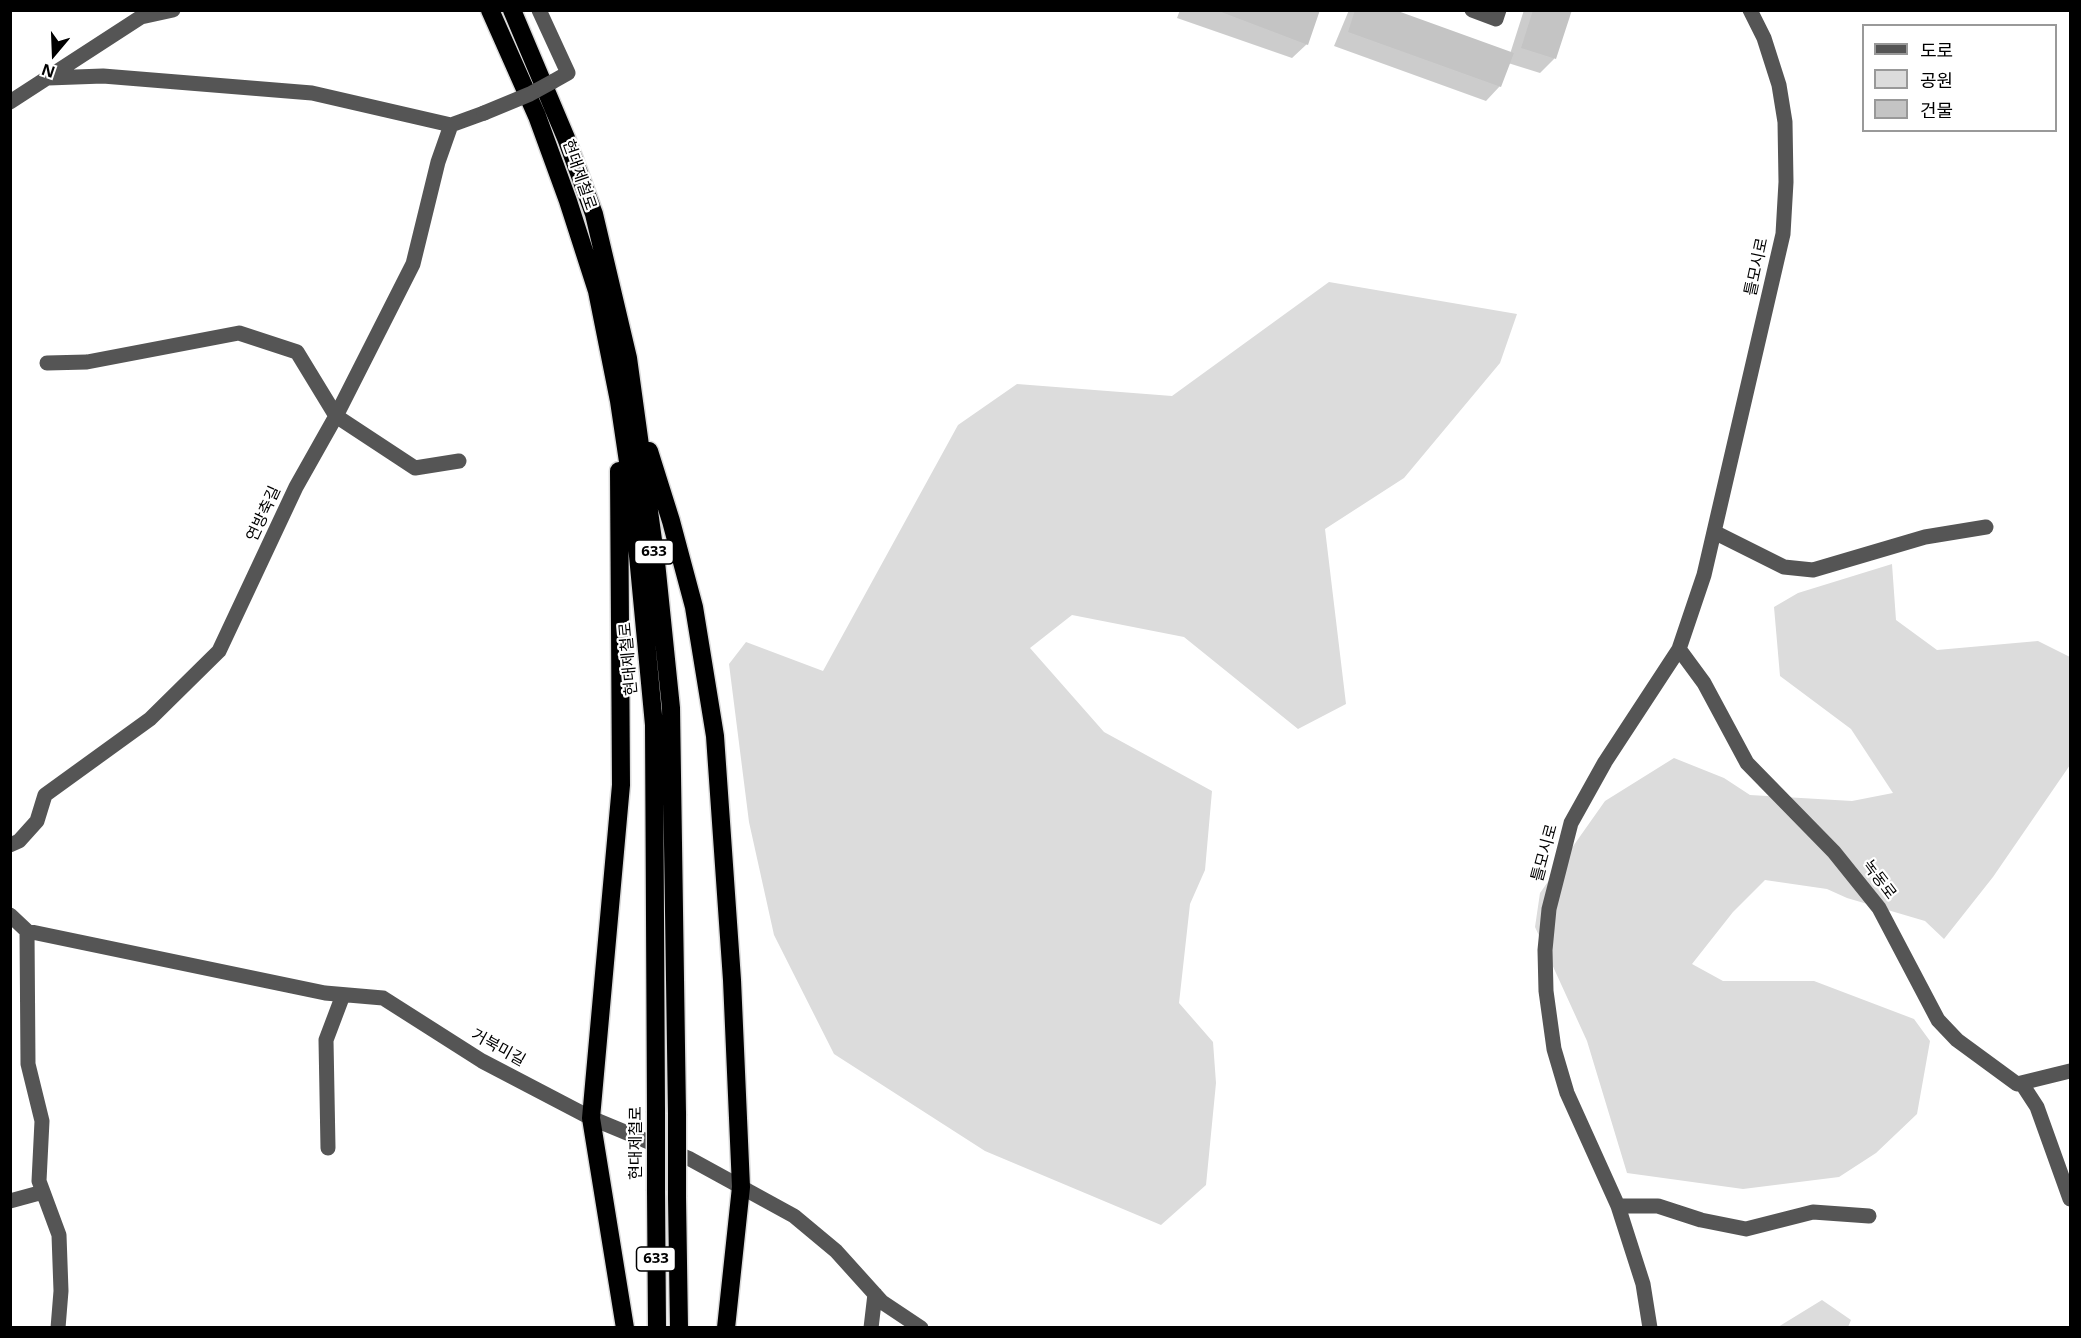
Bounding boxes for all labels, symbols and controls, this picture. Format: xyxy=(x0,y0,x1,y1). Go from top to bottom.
north arrow xyxy=(24,24,84,84)
legend xyxy=(1862,24,2057,132)
text: 도로 xyxy=(1920,38,1953,62)
text: N xyxy=(38,59,58,84)
text: 공원 xyxy=(1920,68,1953,92)
text: 건물 xyxy=(1920,98,1953,122)
street label: 현대제철로 xyxy=(558,137,600,213)
street label: 틀모시로 xyxy=(1741,236,1773,298)
street label: 연방축길 xyxy=(243,483,285,545)
road number: 633 xyxy=(634,540,674,564)
street label: 현대제철로 xyxy=(616,622,642,696)
street label: 틀모시로 xyxy=(1528,822,1562,884)
street label: 녹동로 xyxy=(1858,857,1900,903)
street label: 거북미길 xyxy=(468,1025,528,1071)
street label: 현대제철로 xyxy=(626,1106,646,1180)
road number: 633 xyxy=(636,1247,676,1271)

